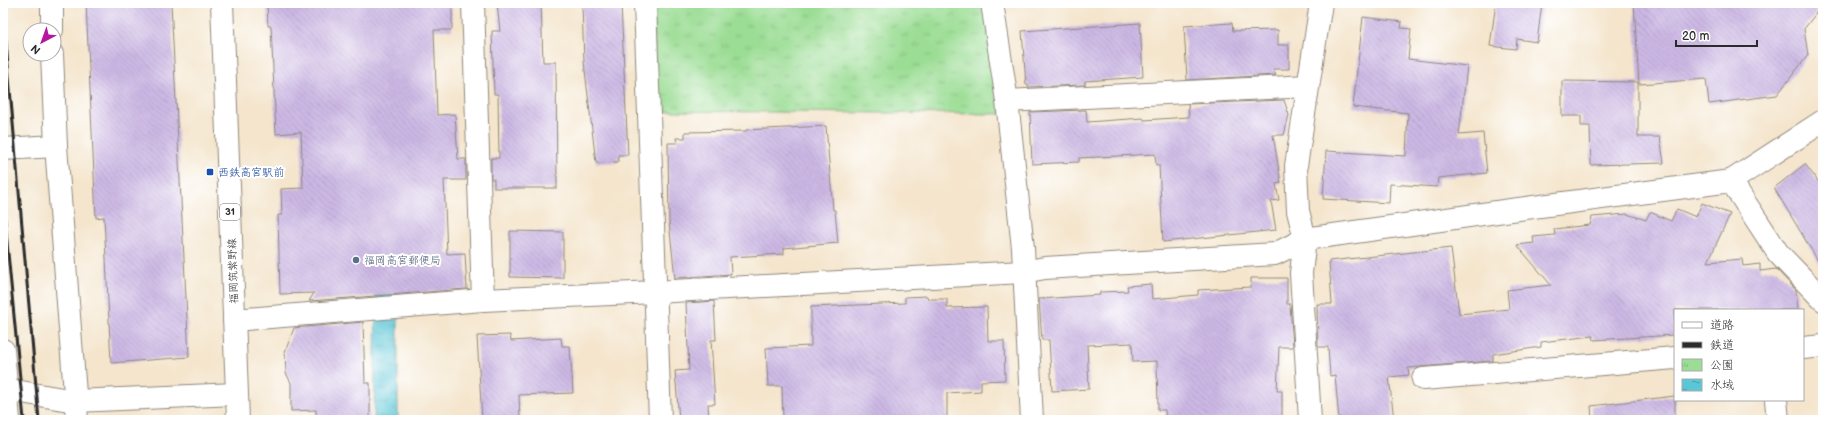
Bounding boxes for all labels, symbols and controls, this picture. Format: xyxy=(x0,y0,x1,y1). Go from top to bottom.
north arrow xyxy=(22,22,62,62)
scale bar xyxy=(1676,22,1757,48)
text: 20 m xyxy=(1682,29,1709,44)
text: N xyxy=(28,42,43,57)
place label: 西鉄高宮駅前 xyxy=(218,166,284,179)
marker: 西鉄高宮駅前 xyxy=(205,167,215,177)
road number: 31 xyxy=(220,204,240,220)
street label: 福岡筑紫野線 xyxy=(225,238,241,304)
place label: 福岡高宮郵便局 xyxy=(364,254,441,267)
marker: 福岡高宮郵便局 xyxy=(351,255,361,265)
legend xyxy=(1674,309,1804,401)
text: 道路 xyxy=(1710,318,1734,333)
text: 鉄道 xyxy=(1710,338,1734,353)
text: 公園 xyxy=(1710,358,1734,373)
text: 水域 xyxy=(1710,378,1734,393)

